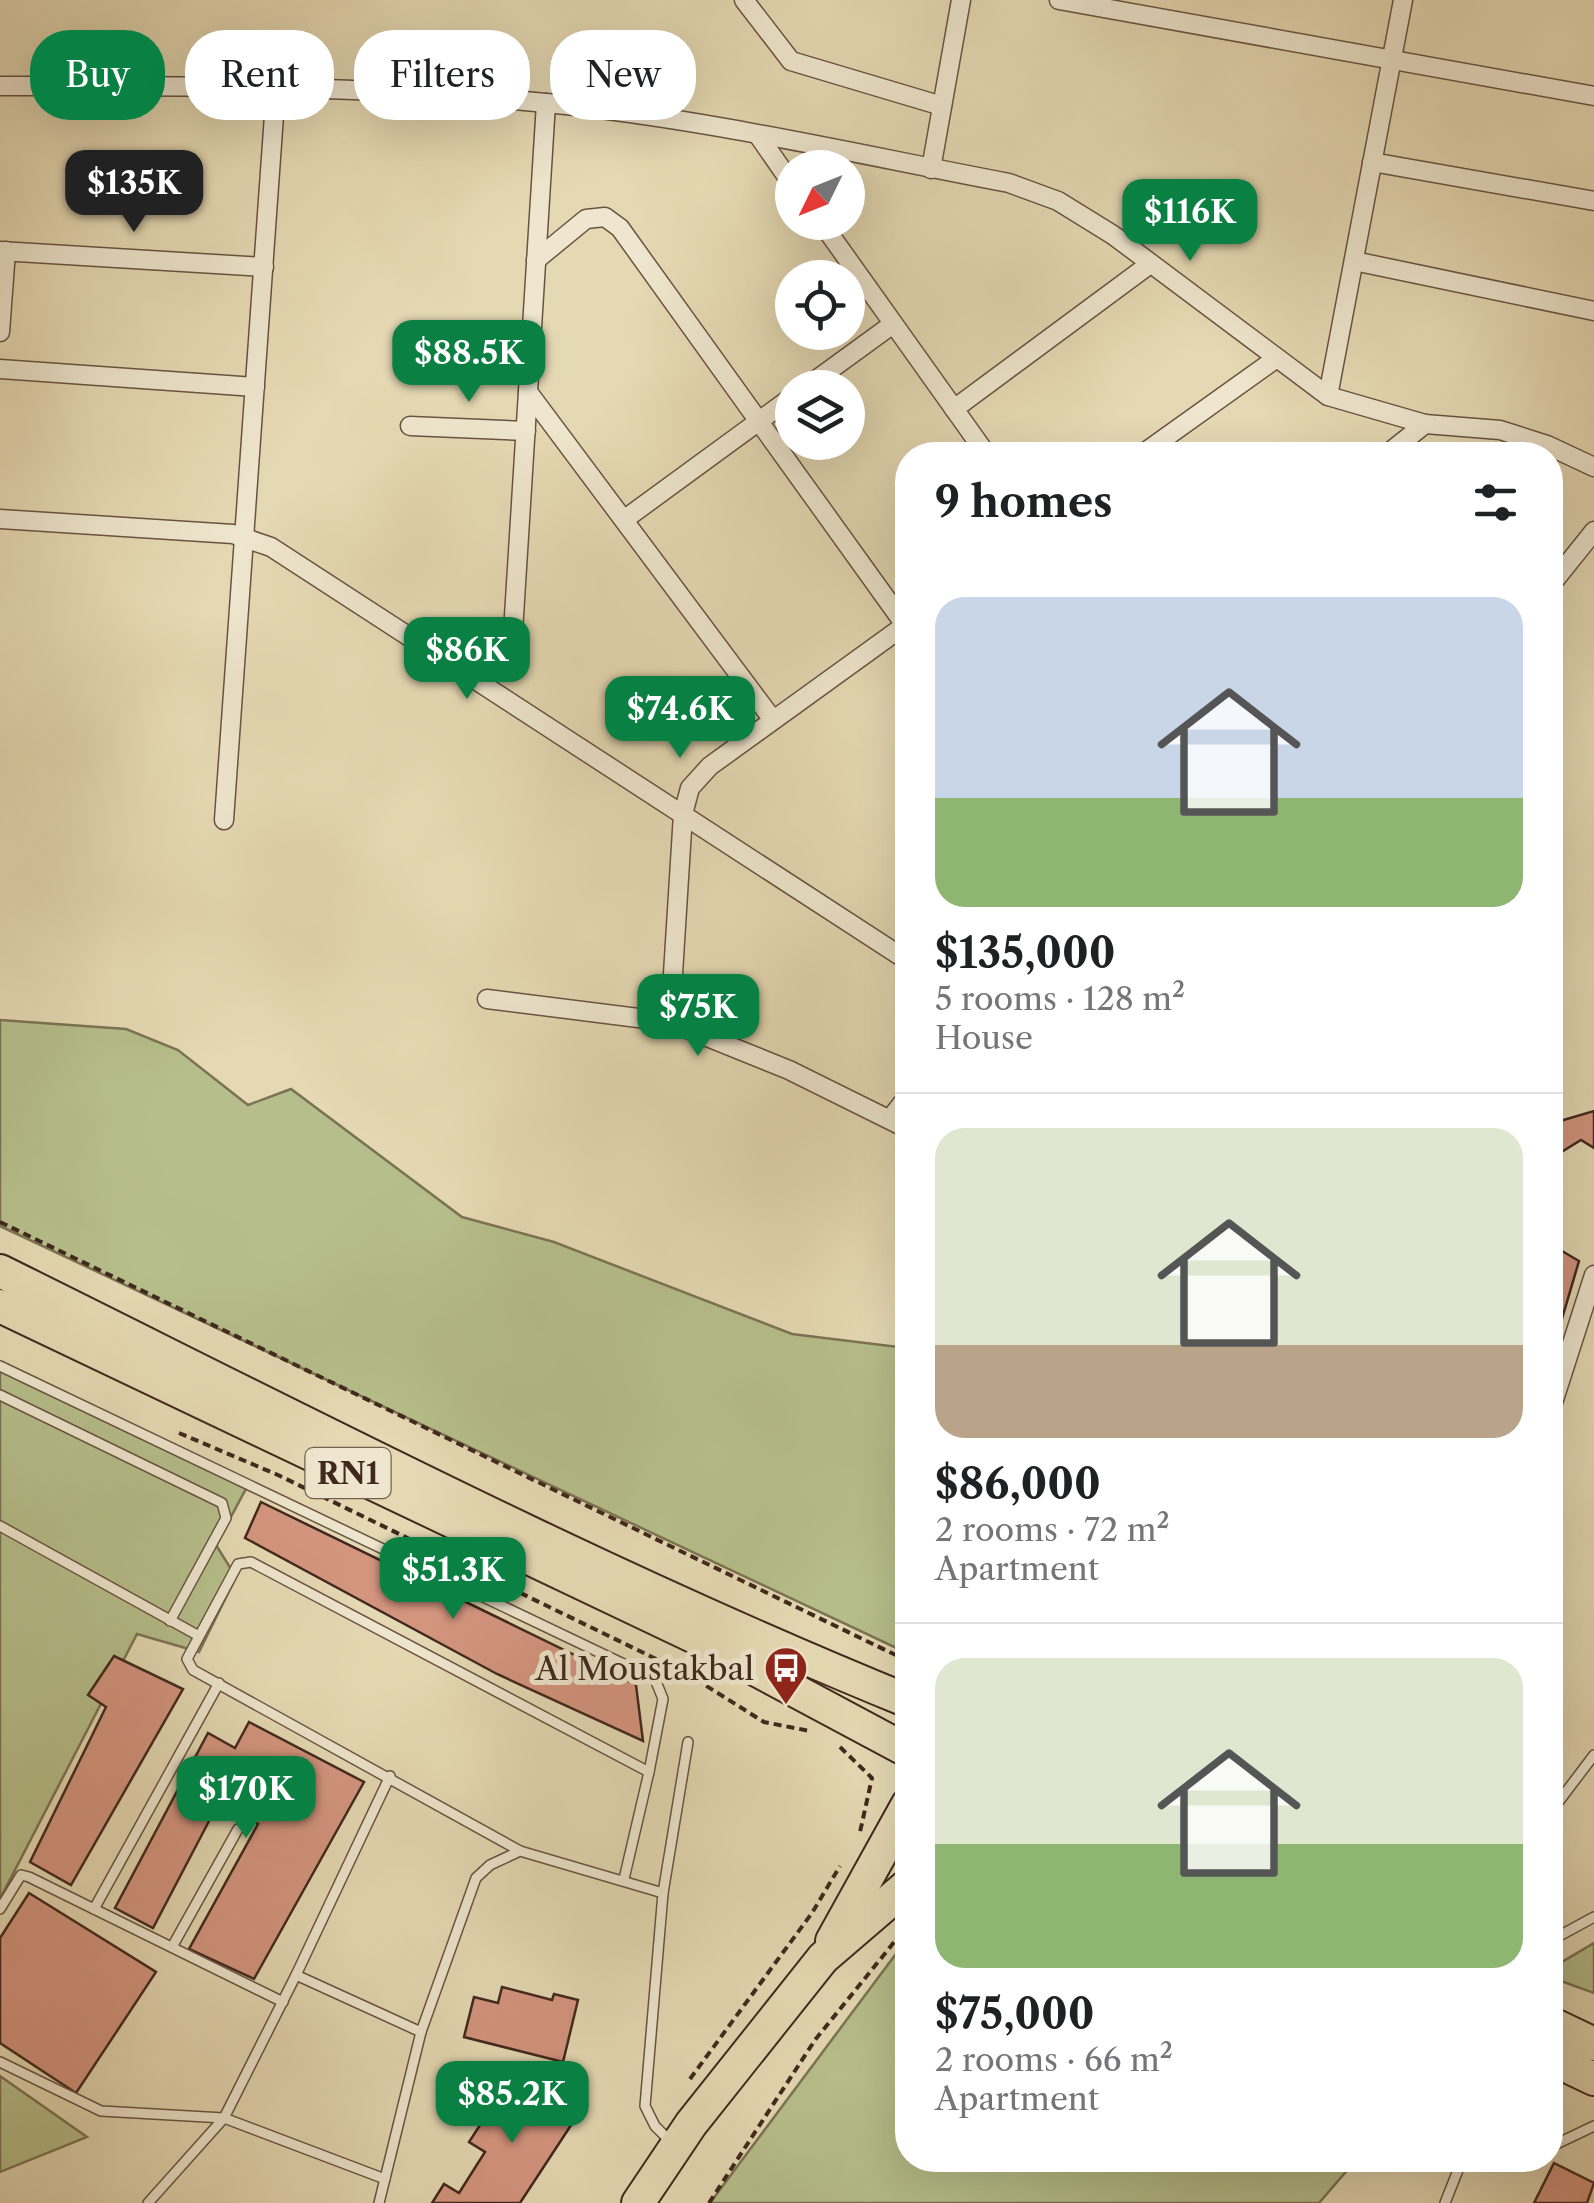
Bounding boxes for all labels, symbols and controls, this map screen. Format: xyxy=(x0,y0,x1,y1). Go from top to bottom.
chip: Buy xyxy=(30,30,165,120)
chip: Rent xyxy=(185,30,334,120)
chip: Filters xyxy=(354,30,530,120)
chip: New xyxy=(550,30,696,120)
pin: $135K xyxy=(64,150,204,235)
north arrow xyxy=(775,150,865,240)
map controls xyxy=(775,150,865,460)
text: $135K xyxy=(87,163,181,202)
pin: $116K xyxy=(1120,179,1260,264)
text: $116K xyxy=(1144,192,1236,231)
button: locate xyxy=(775,260,865,350)
pin: $88.5K xyxy=(388,320,550,405)
text: $88.5K xyxy=(414,333,524,372)
button: layers xyxy=(775,370,865,460)
icon: filters xyxy=(1468,475,1523,530)
text: 9 homes xyxy=(935,476,1113,528)
pin: $86K xyxy=(408,617,526,702)
text: $86K xyxy=(426,630,508,669)
icon: home xyxy=(1139,662,1319,842)
pin: $74.6K xyxy=(599,676,761,761)
text: $74.6K xyxy=(627,689,733,728)
text: $135,000 xyxy=(935,927,1116,979)
pin: $75K xyxy=(639,974,757,1059)
text: 5 rooms · 128 m² xyxy=(935,979,1185,1018)
text: $75K xyxy=(659,987,737,1026)
text: House xyxy=(935,1018,1033,1057)
icon: home xyxy=(1139,1193,1319,1373)
road number: RN1 xyxy=(306,1448,390,1498)
text: $86,000 xyxy=(935,1458,1101,1510)
text: 2 rooms · 72 m² xyxy=(935,1510,1170,1549)
pin: $51.3K xyxy=(372,1537,534,1622)
text: Apartment xyxy=(935,1549,1099,1588)
text: $51.3K xyxy=(402,1550,504,1589)
bus stop icon: Al Moustakbal xyxy=(763,1645,809,1706)
place label: Al Moustakbal xyxy=(534,1649,754,1688)
icon: home xyxy=(1139,1723,1319,1903)
pin: $170K xyxy=(176,1756,316,1841)
text: $170K xyxy=(199,1769,293,1808)
text: $75,000 xyxy=(935,1988,1094,2040)
text: 2 rooms · 66 m² xyxy=(935,2040,1173,2079)
pin: $85.2K xyxy=(431,2061,593,2146)
text: $85.2K xyxy=(458,2074,566,2113)
text: Apartment xyxy=(935,2079,1099,2118)

